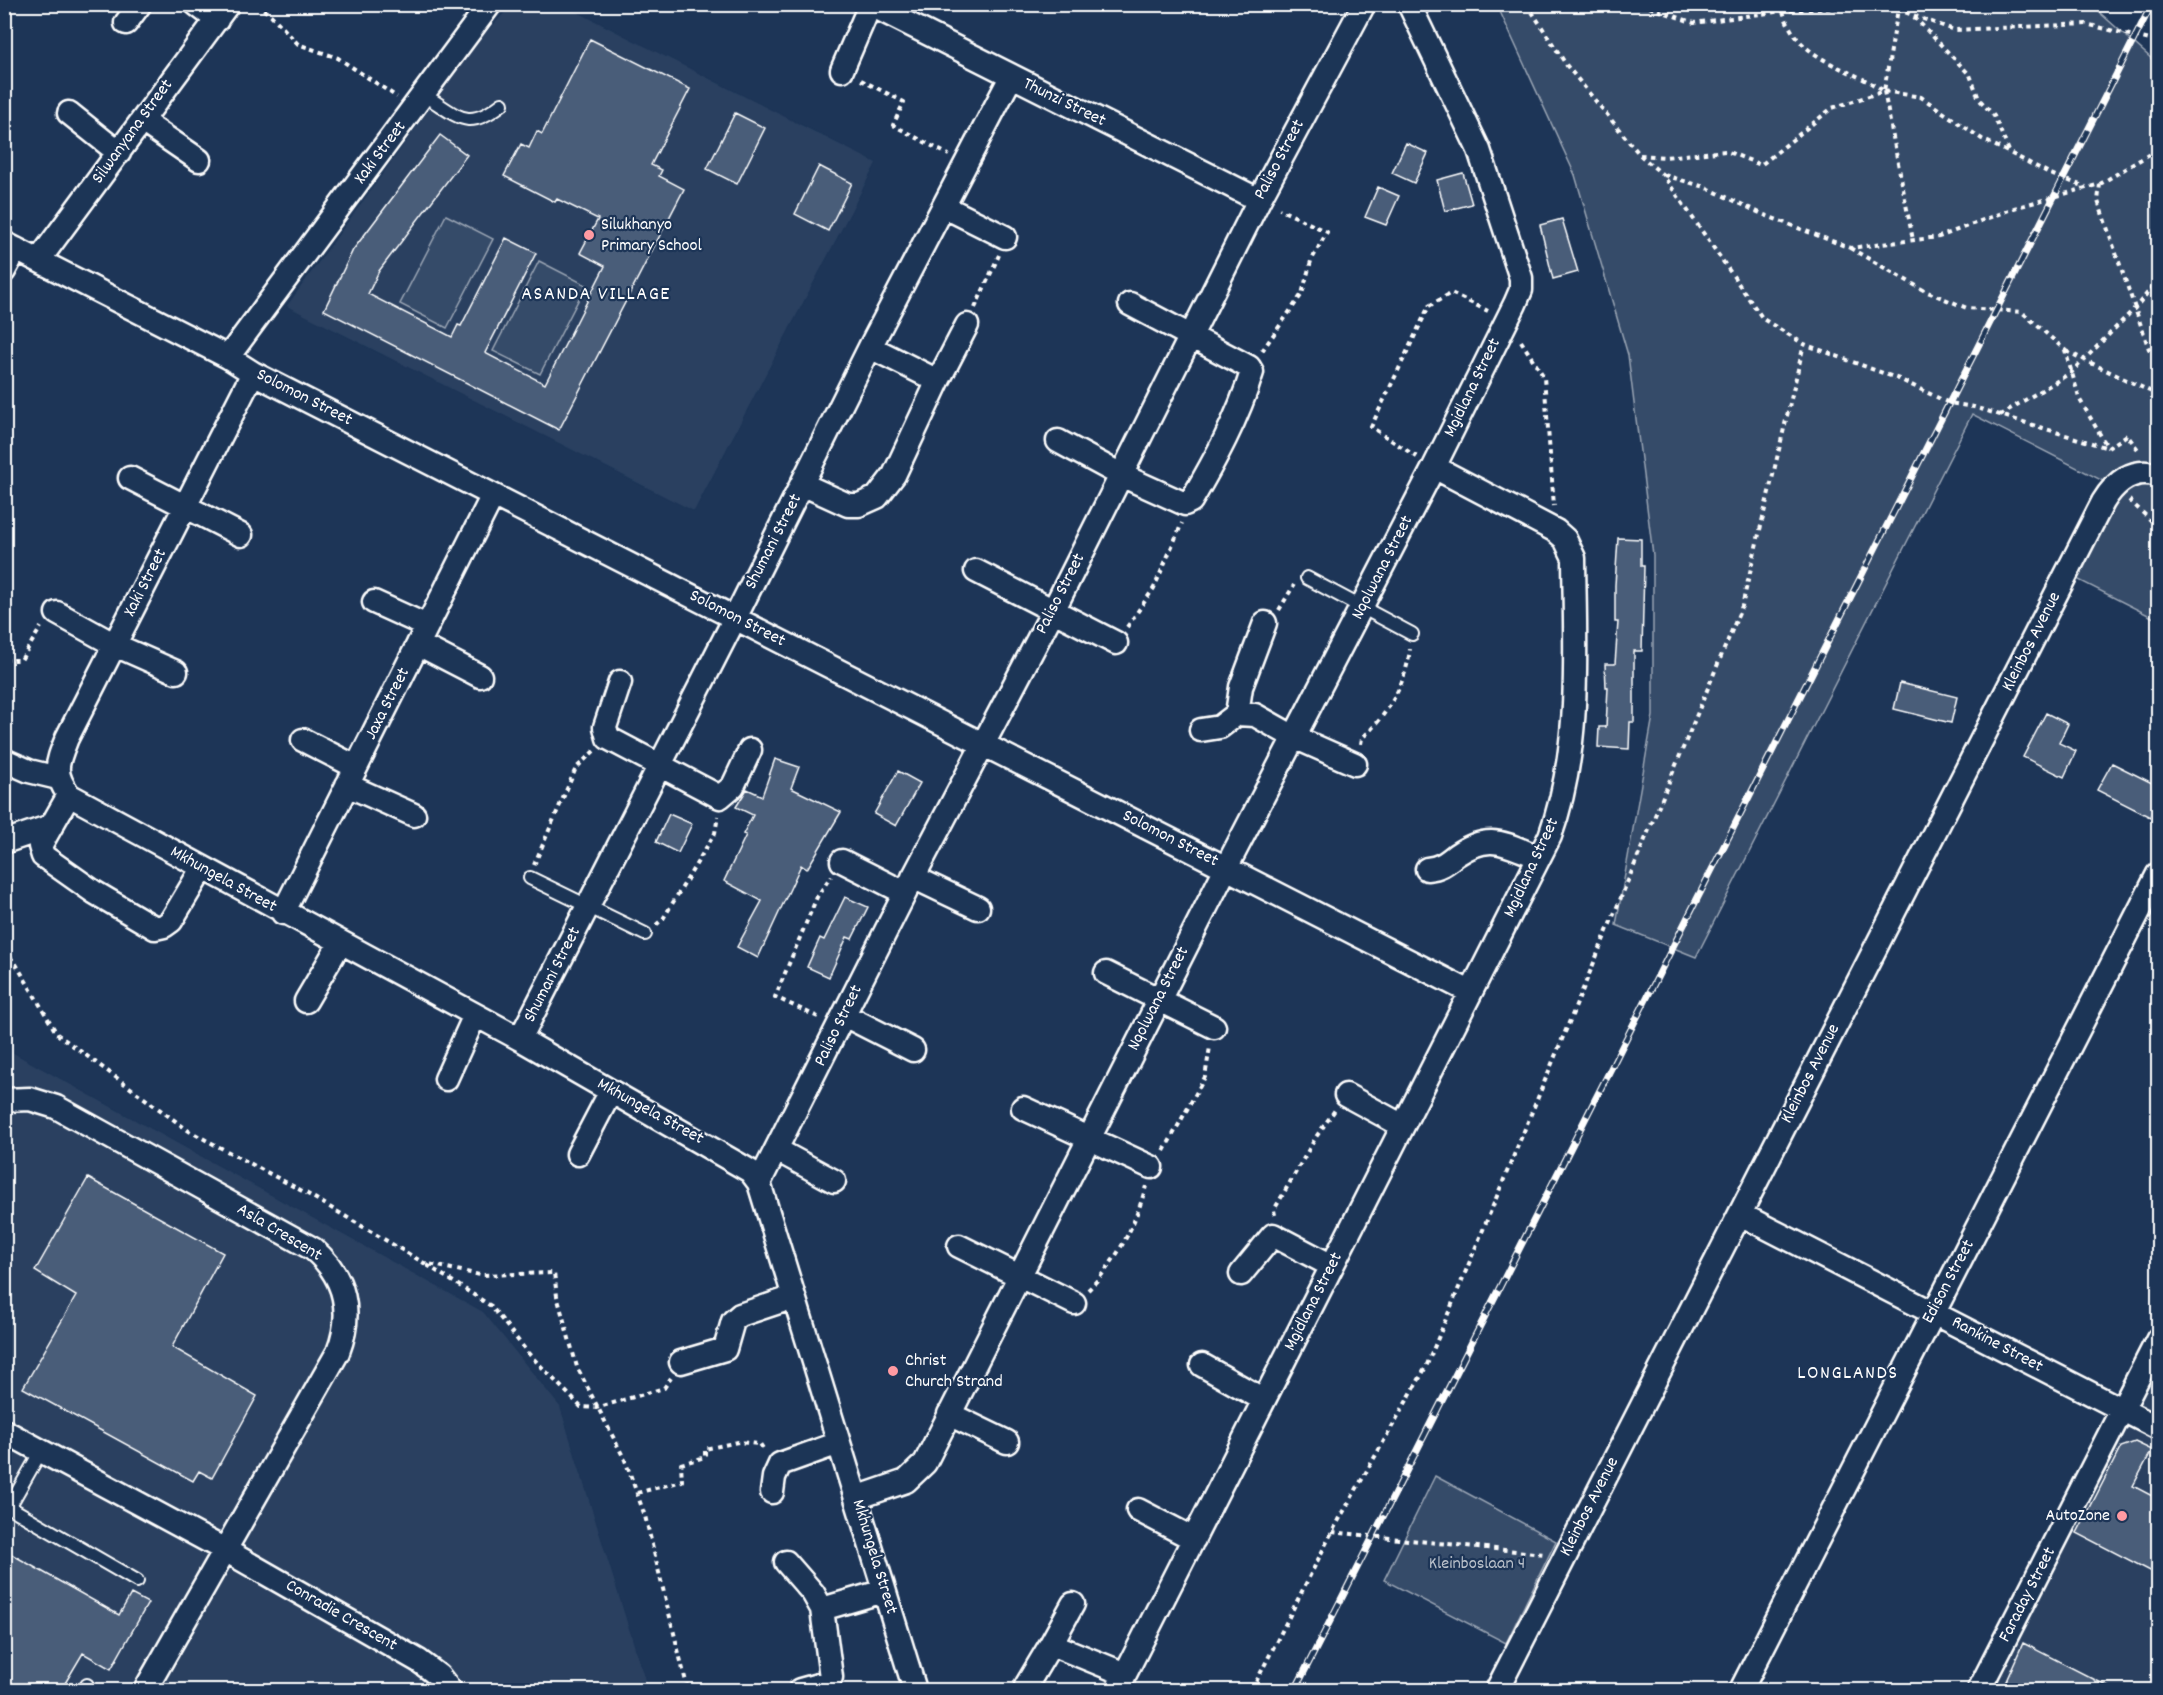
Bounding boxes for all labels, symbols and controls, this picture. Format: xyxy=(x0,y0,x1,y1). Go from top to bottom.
street label: Thunzi Street xyxy=(1018,72,1110,134)
street label: Silwanyana Street xyxy=(86,74,180,190)
street label: Paliso Street xyxy=(1248,115,1312,205)
street label: Xaki Street xyxy=(349,116,413,190)
place label: Silukhanyo Primary School xyxy=(601,213,702,259)
marker: Silukhanyo Primary School xyxy=(582,228,596,242)
district label: ASANDA VILLAGE xyxy=(521,281,671,309)
street label: Mgidlana Street xyxy=(1438,334,1508,442)
street label: Solomon Street xyxy=(252,363,357,433)
street label: Shumani Street xyxy=(739,490,809,594)
street label: Nqolwana Street xyxy=(1346,511,1420,624)
street label: Xaki Street xyxy=(118,544,174,621)
street label: Paliso Street xyxy=(1030,549,1092,639)
street label: Solomon Street xyxy=(685,584,790,654)
street label: Kleinbos Avenue xyxy=(1996,588,2068,696)
street label: Jaxa Street xyxy=(359,663,417,744)
street label: Solomon Street xyxy=(1118,804,1223,874)
street label: Mgidlana Street xyxy=(1498,814,1566,922)
street label: Mkhungela Street xyxy=(165,840,281,920)
street label: Shumani Street xyxy=(518,923,588,1027)
street label: Nqolwana Street xyxy=(1122,942,1196,1055)
street label: Paliso Street xyxy=(809,981,870,1071)
street label: Kleinbos Avenue xyxy=(1775,1020,1847,1128)
street label: Mkhungela Street xyxy=(592,1072,708,1152)
street label: Asla Crescent xyxy=(232,1198,327,1268)
street label: Edison Street xyxy=(1916,1235,1982,1328)
street label: Mgidlana Street xyxy=(1278,1248,1350,1356)
street label: Rankine Street xyxy=(1947,1310,2047,1380)
place label: Christ Church Strand xyxy=(905,1349,1003,1395)
district label: LONGLANDS xyxy=(1797,1360,1899,1388)
marker: Christ Church Strand xyxy=(886,1364,900,1378)
street label: Kleinbos Avenue xyxy=(1554,1453,1626,1561)
street label: Mkhungela Street xyxy=(845,1497,903,1618)
place label: AutoZone xyxy=(2046,1504,2110,1529)
marker: AutoZone xyxy=(2115,1509,2129,1523)
street label: Faraday Street xyxy=(1993,1543,2063,1647)
park label: Kleinboslaan 4 xyxy=(1429,1552,1525,1577)
street label: Conradie Crescent xyxy=(280,1574,402,1658)

